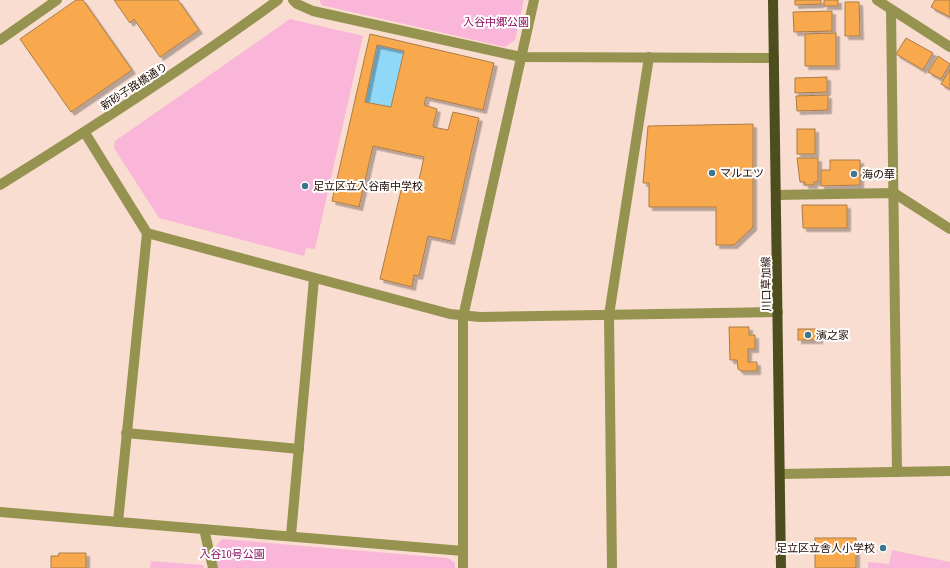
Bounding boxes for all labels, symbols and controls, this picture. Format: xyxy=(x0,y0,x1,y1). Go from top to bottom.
park label: 入谷中郷公園 xyxy=(463,16,529,28)
street label: 新砂子路橋通り xyxy=(98,60,170,112)
place label: マルエツ xyxy=(720,167,764,179)
marker: マルエツ xyxy=(707,168,717,178)
place label: 海の華 xyxy=(862,168,895,180)
marker: 海の華 xyxy=(849,169,859,179)
place label: 足立区立入谷南中学校 xyxy=(313,180,423,192)
marker: 足立区立入谷南中学校 xyxy=(300,181,310,191)
street label: 川口草加線 xyxy=(760,256,772,312)
place label: 濱之家 xyxy=(816,329,849,341)
marker: 濱之家 xyxy=(803,330,813,340)
place label: 足立区立舎人小学校 xyxy=(776,542,875,554)
marker: 足立区立舎人小学校 xyxy=(878,543,888,553)
park label: 入谷10号公園 xyxy=(199,548,265,560)

